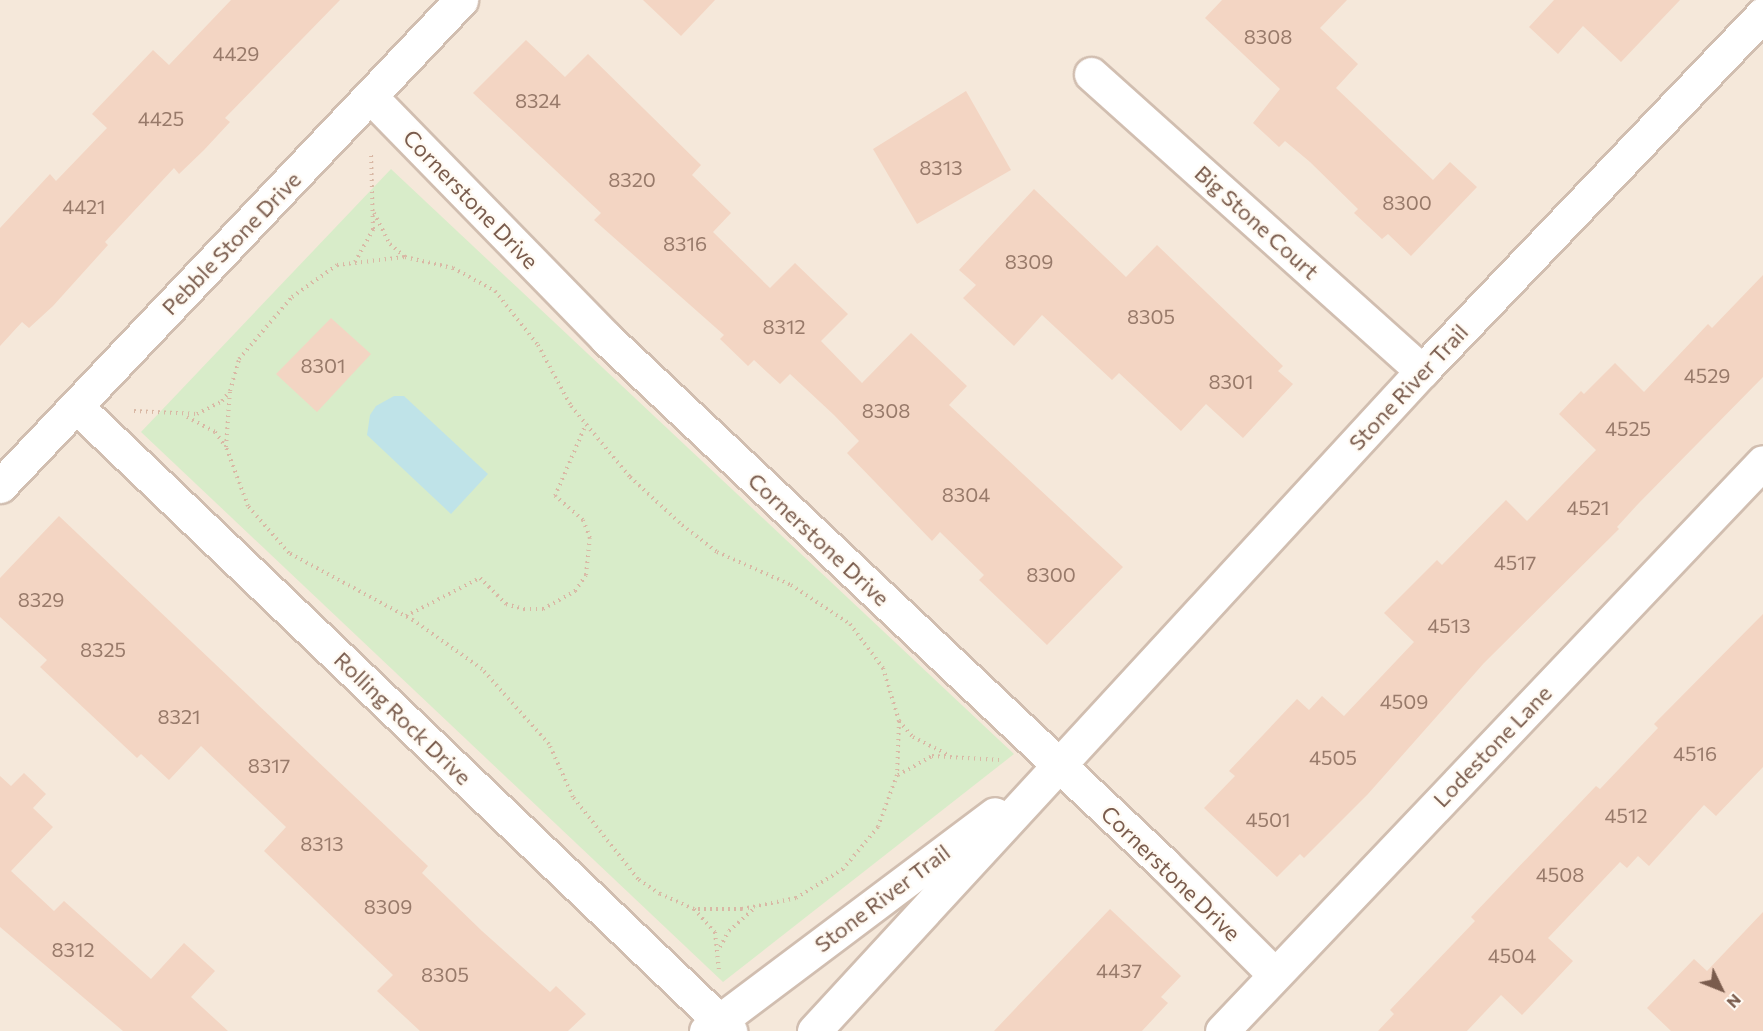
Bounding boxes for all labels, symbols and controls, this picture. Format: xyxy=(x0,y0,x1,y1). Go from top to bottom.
house number: 8308 xyxy=(1244,24,1292,48)
house number: 4429 xyxy=(213,41,259,65)
house number: 8324 xyxy=(515,88,561,112)
house number: 4425 xyxy=(138,106,184,130)
street label: Cornerstone Drive xyxy=(398,124,544,274)
house number: 8313 xyxy=(919,155,963,179)
street label: Big Stone Court xyxy=(1190,160,1324,284)
street label: Pebble Stone Drive xyxy=(156,166,306,320)
house number: 8320 xyxy=(608,167,656,191)
house number: 8300 xyxy=(1382,190,1432,214)
house number: 4421 xyxy=(62,194,106,218)
house number: 8316 xyxy=(663,231,707,255)
house number: 8309 xyxy=(1005,249,1053,273)
house number: 8305 xyxy=(1127,304,1175,328)
house number: 8312 xyxy=(762,314,806,338)
street label: Stone River Trail xyxy=(1343,319,1473,455)
house number: 8301 xyxy=(300,353,346,377)
house number: 4529 xyxy=(1684,363,1730,387)
house number: 8301 xyxy=(1208,369,1254,393)
house number: 8308 xyxy=(862,398,910,422)
house number: 4525 xyxy=(1605,416,1651,440)
street label: Cornerstone Drive xyxy=(743,467,895,611)
house number: 8304 xyxy=(942,482,990,506)
house number: 4521 xyxy=(1566,495,1610,519)
house number: 4517 xyxy=(1494,550,1536,574)
house number: 8300 xyxy=(1026,562,1076,586)
house number: 8329 xyxy=(18,587,64,611)
house number: 4513 xyxy=(1427,613,1471,637)
house number: 8325 xyxy=(80,637,126,661)
street label: Rolling Rock Drive xyxy=(329,646,477,790)
street label: Lodestone Lane xyxy=(1427,680,1557,812)
house number: 4509 xyxy=(1380,689,1428,713)
house number: 8321 xyxy=(157,704,201,728)
house number: 4516 xyxy=(1673,741,1717,765)
house number: 4505 xyxy=(1309,745,1357,769)
house number: 8317 xyxy=(248,753,290,777)
street label: Cornerstone Drive xyxy=(1096,800,1246,946)
house number: 4512 xyxy=(1604,803,1648,827)
house number: 4501 xyxy=(1245,807,1291,831)
house number: 8313 xyxy=(300,831,344,855)
street label: Stone River Trail xyxy=(809,839,955,957)
house number: 4508 xyxy=(1536,862,1584,886)
house number: 8309 xyxy=(364,894,412,918)
house number: 8312 xyxy=(51,937,95,961)
house number: 4504 xyxy=(1488,943,1536,967)
house number: 4437 xyxy=(1096,958,1142,982)
north arrow xyxy=(1691,959,1751,1019)
house number: 8305 xyxy=(421,962,469,986)
text: N xyxy=(1723,991,1746,1012)

